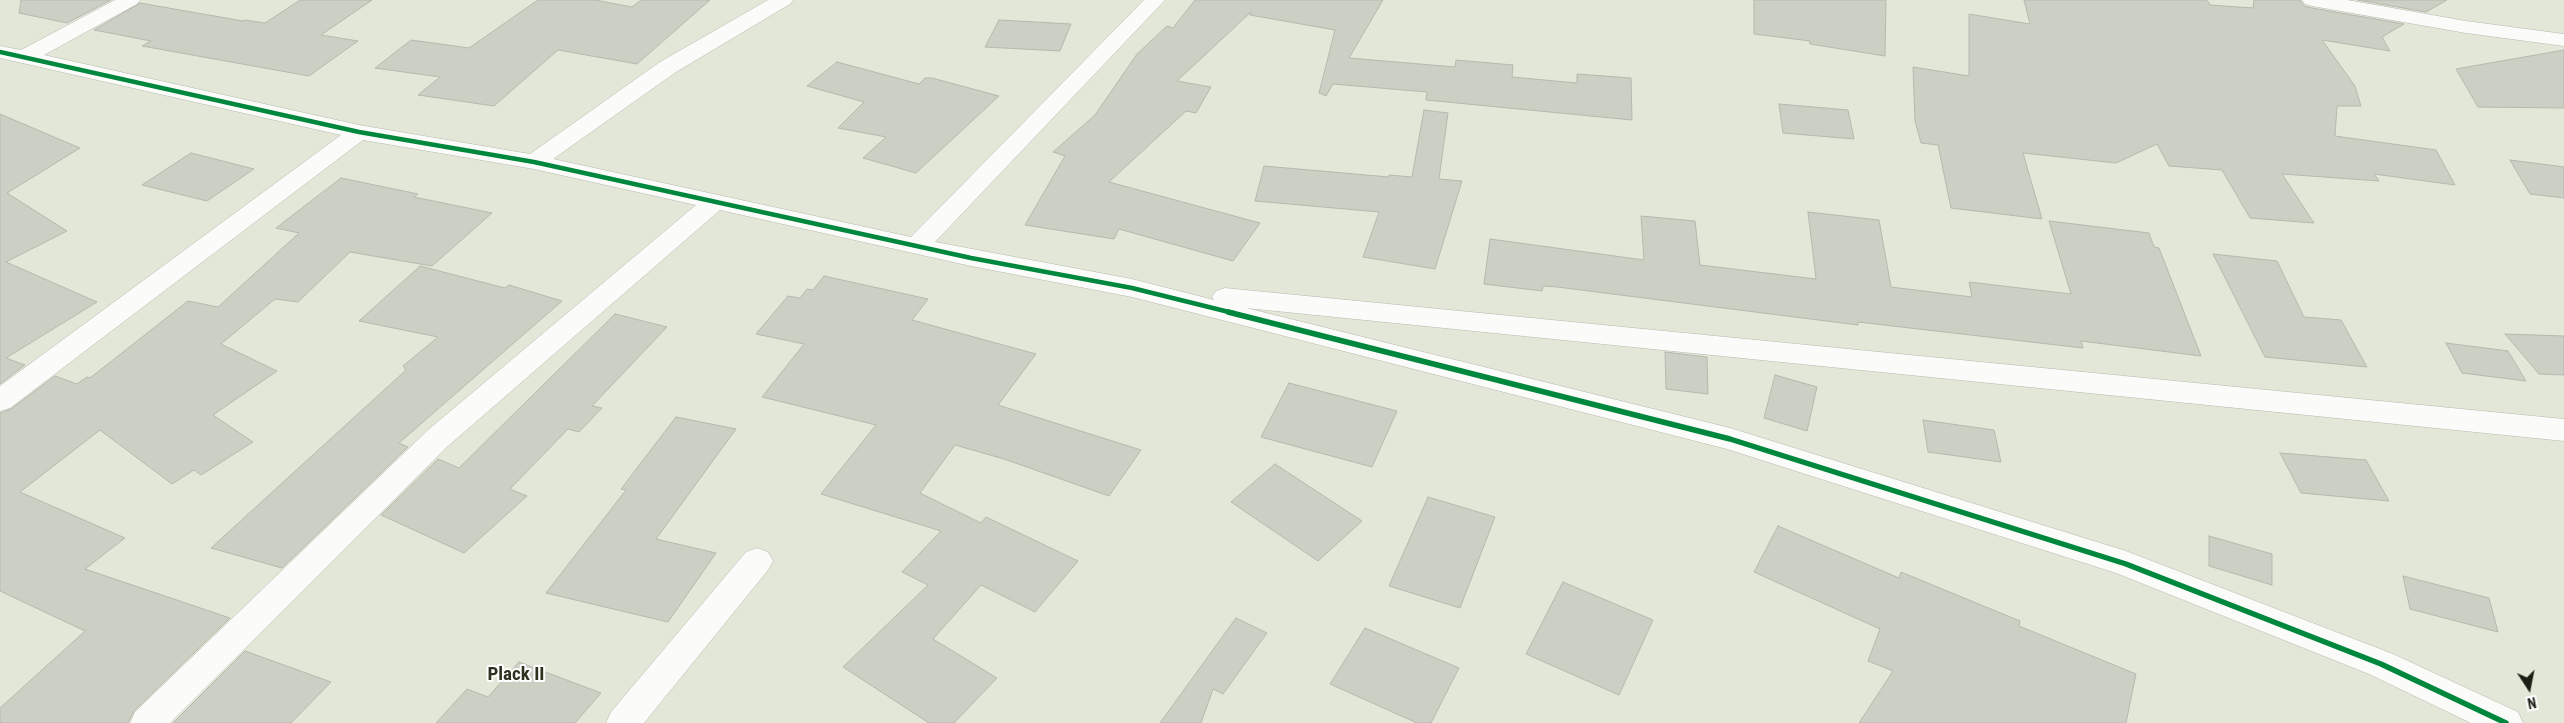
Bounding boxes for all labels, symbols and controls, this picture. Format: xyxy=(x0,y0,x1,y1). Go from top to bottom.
north arrow xyxy=(2504,663,2554,713)
district label: Plack II xyxy=(488,664,544,686)
text: N xyxy=(2526,694,2538,711)

